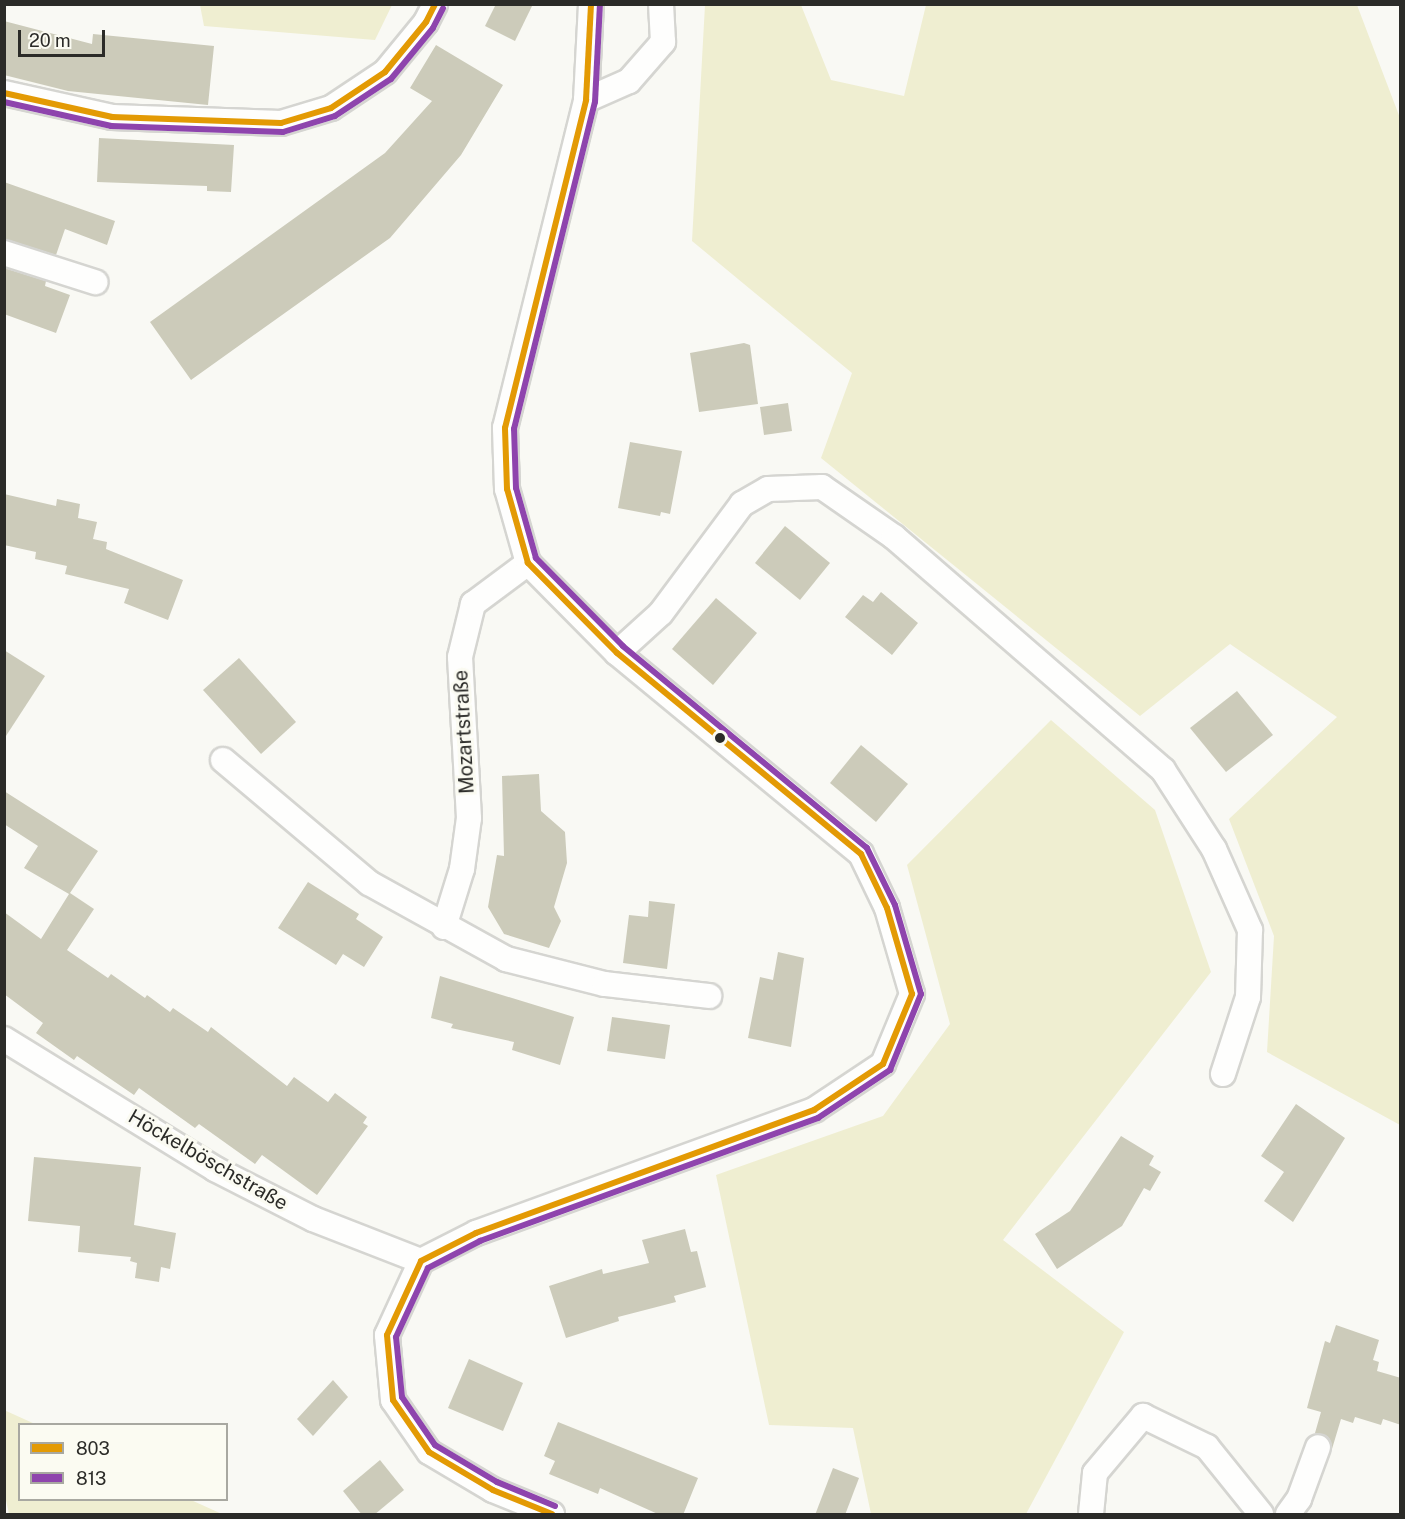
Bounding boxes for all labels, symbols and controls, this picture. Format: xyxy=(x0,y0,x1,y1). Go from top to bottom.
scale bar xyxy=(21,18,108,56)
text: 20 m xyxy=(29,30,71,51)
street label: Mozartstraße xyxy=(449,669,479,795)
unlabelled marker xyxy=(714,732,726,744)
street label: Höckelböschstraße xyxy=(124,1105,292,1215)
legend xyxy=(18,1423,228,1501)
text: 803 xyxy=(76,1438,110,1459)
text: 813 xyxy=(76,1468,106,1489)

